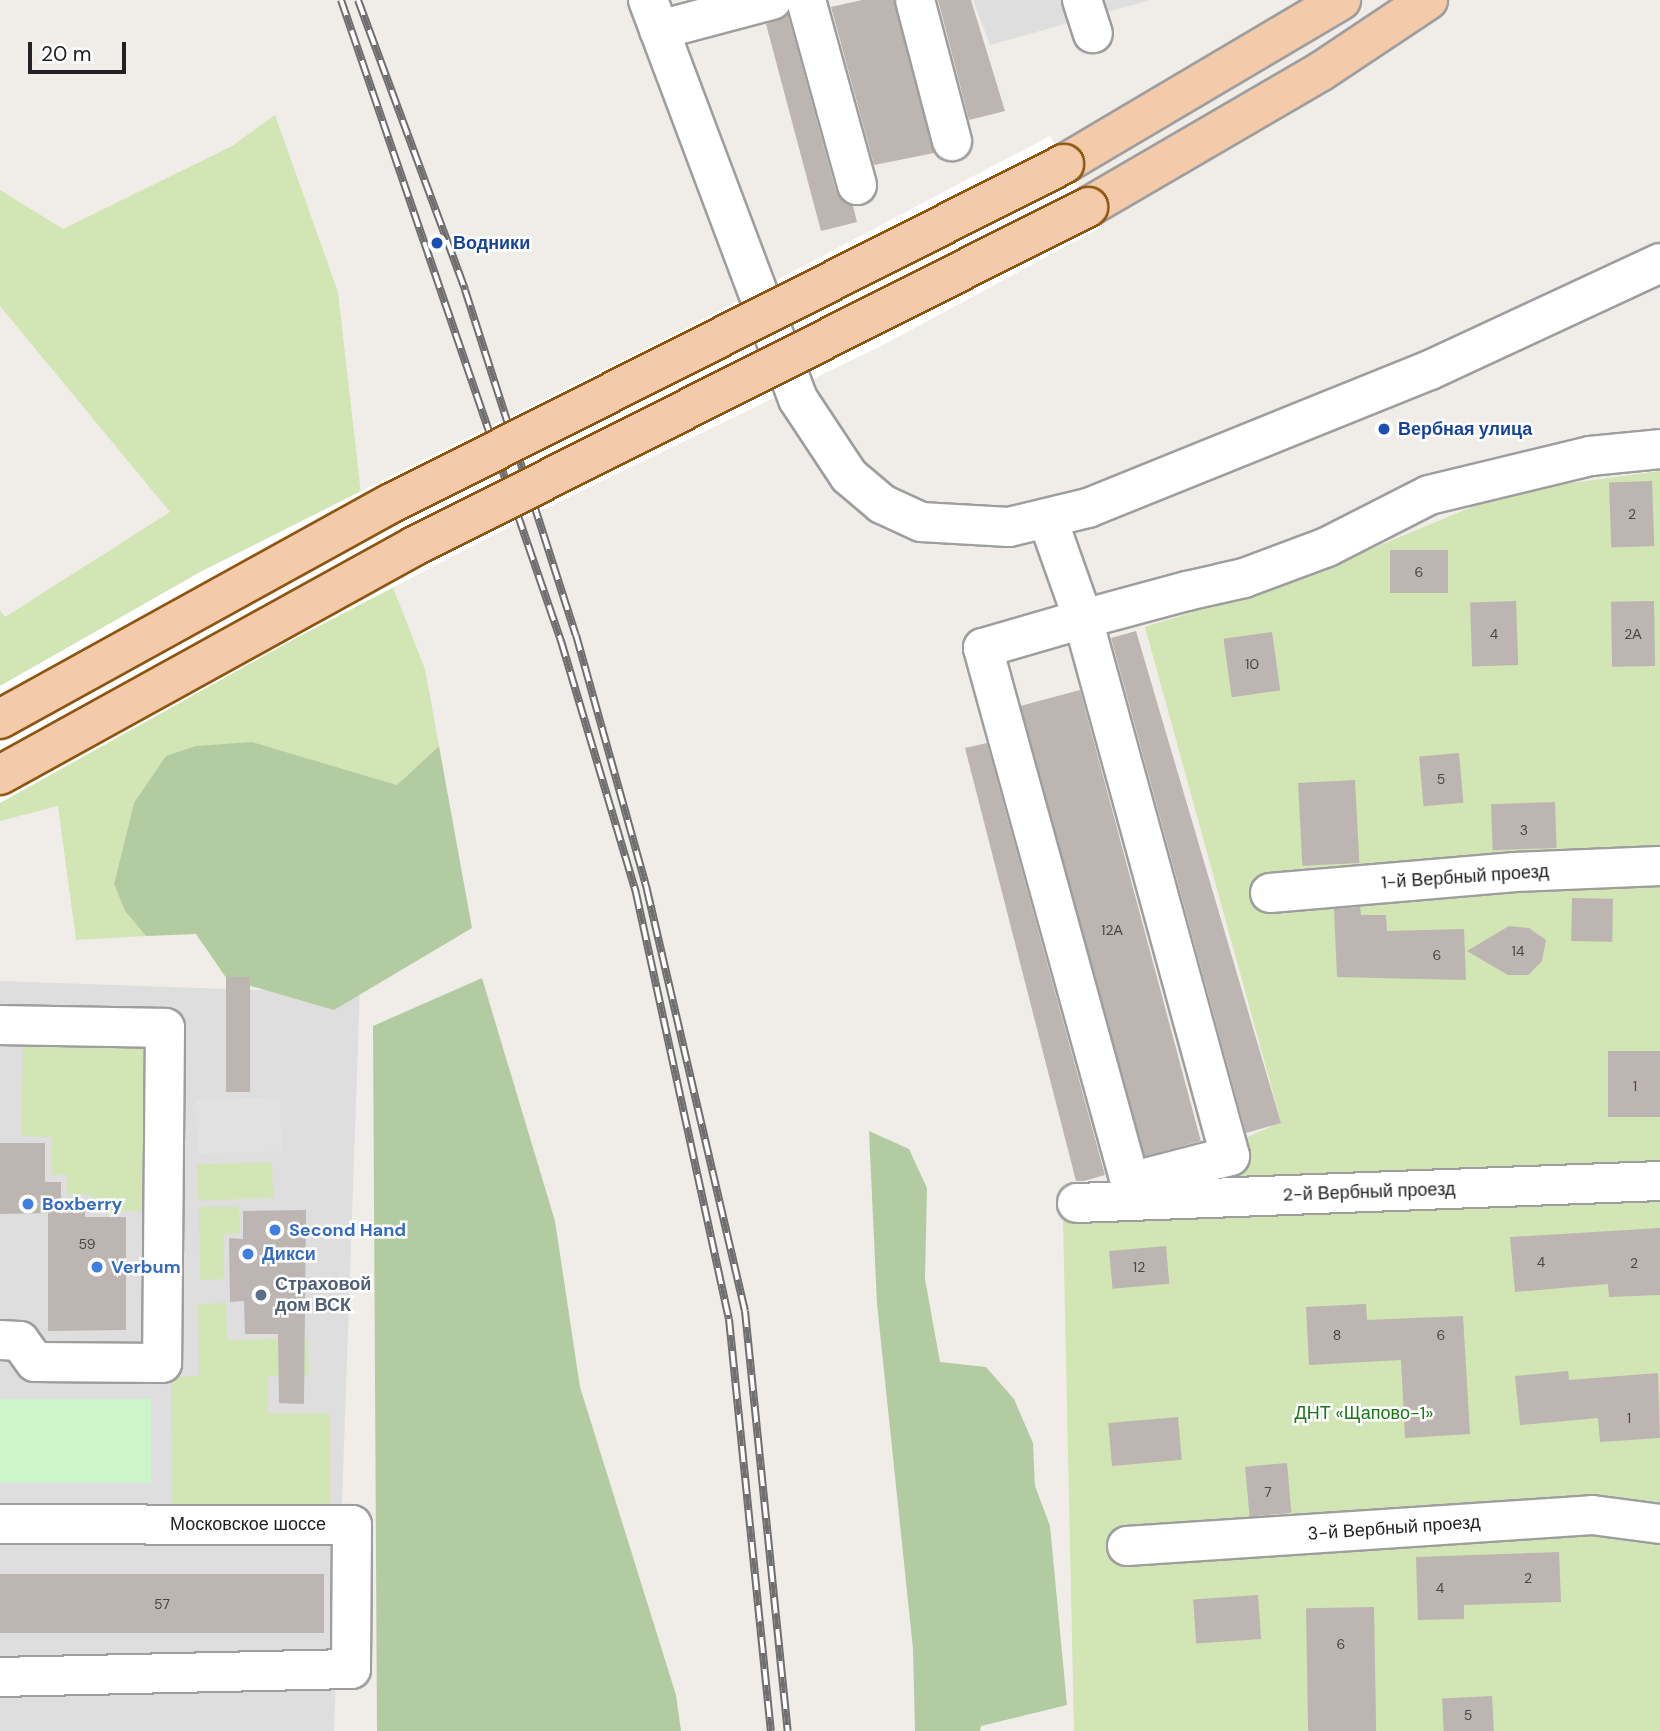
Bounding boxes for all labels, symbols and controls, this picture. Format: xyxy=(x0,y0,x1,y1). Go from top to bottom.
scale bar xyxy=(32,28,130,72)
text: 20 m xyxy=(41,40,92,68)
place label: Водники xyxy=(453,232,530,254)
marker: Водники xyxy=(427,233,447,253)
place label: Вербная улица xyxy=(1398,418,1532,440)
marker: Вербная улица xyxy=(1376,421,1392,437)
house number: 2 xyxy=(1628,506,1636,522)
house number: 6 xyxy=(1415,564,1423,580)
house number: 4 xyxy=(1490,626,1498,642)
house number: 2А xyxy=(1624,626,1642,642)
house number: 10 xyxy=(1245,656,1259,672)
house number: 5 xyxy=(1437,771,1445,787)
house number: 3 xyxy=(1520,822,1528,838)
street label: 1-й Вербный проезд xyxy=(1380,860,1550,894)
house number: 12А xyxy=(1101,922,1123,938)
house number: 14 xyxy=(1512,943,1524,959)
house number: 6 xyxy=(1433,947,1441,963)
house number: 1 xyxy=(1633,1078,1637,1094)
street label: 2-й Вербный проезд xyxy=(1282,1178,1456,1206)
place label: Boxberry xyxy=(42,1193,122,1215)
marker: Boxberry xyxy=(20,1196,36,1212)
place label: Second Hand xyxy=(289,1219,406,1241)
marker: Second Hand xyxy=(267,1222,283,1238)
house number: 59 xyxy=(79,1236,95,1252)
place label: Дикси xyxy=(262,1243,316,1265)
marker: Дикси xyxy=(240,1246,256,1262)
house number: 4 xyxy=(1537,1254,1545,1270)
house number: 2 xyxy=(1630,1255,1638,1271)
place label: Verbum xyxy=(111,1256,181,1278)
marker: Verbum xyxy=(89,1259,105,1275)
house number: 12 xyxy=(1133,1259,1145,1275)
place label: Страховой дом ВСК xyxy=(275,1274,371,1316)
marker: Страховой дом ВСК xyxy=(253,1287,269,1303)
house number: 8 xyxy=(1333,1327,1341,1343)
house number: 6 xyxy=(1437,1327,1445,1343)
park label: ДНТ «Щапово-1» xyxy=(1295,1402,1433,1424)
house number: 1 xyxy=(1627,1410,1631,1426)
house number: 7 xyxy=(1264,1484,1272,1500)
street label: 3-й Вербный проезд xyxy=(1307,1511,1481,1545)
street label: Московское шоссе xyxy=(170,1513,326,1535)
house number: 2 xyxy=(1524,1570,1532,1586)
house number: 4 xyxy=(1436,1580,1444,1596)
house number: 57 xyxy=(154,1596,170,1612)
house number: 6 xyxy=(1337,1636,1345,1652)
house number: 5 xyxy=(1464,1707,1472,1723)

